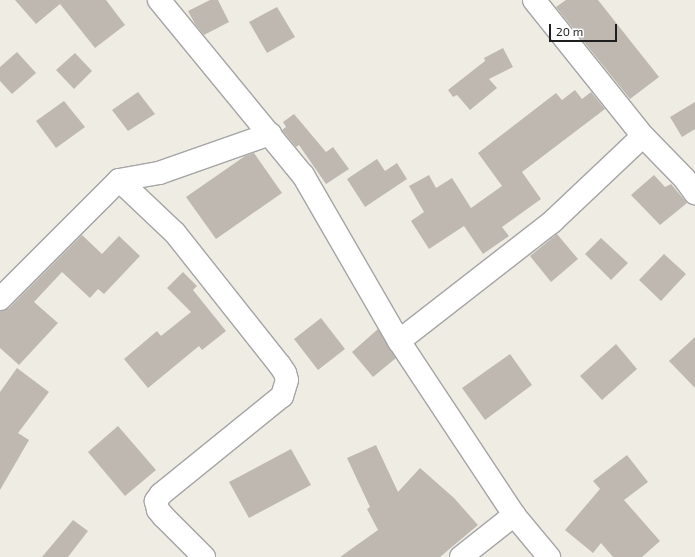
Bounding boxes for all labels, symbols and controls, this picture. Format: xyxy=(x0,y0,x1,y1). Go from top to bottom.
scale bar xyxy=(551,16,619,42)
text: 20 m xyxy=(556,24,583,38)

